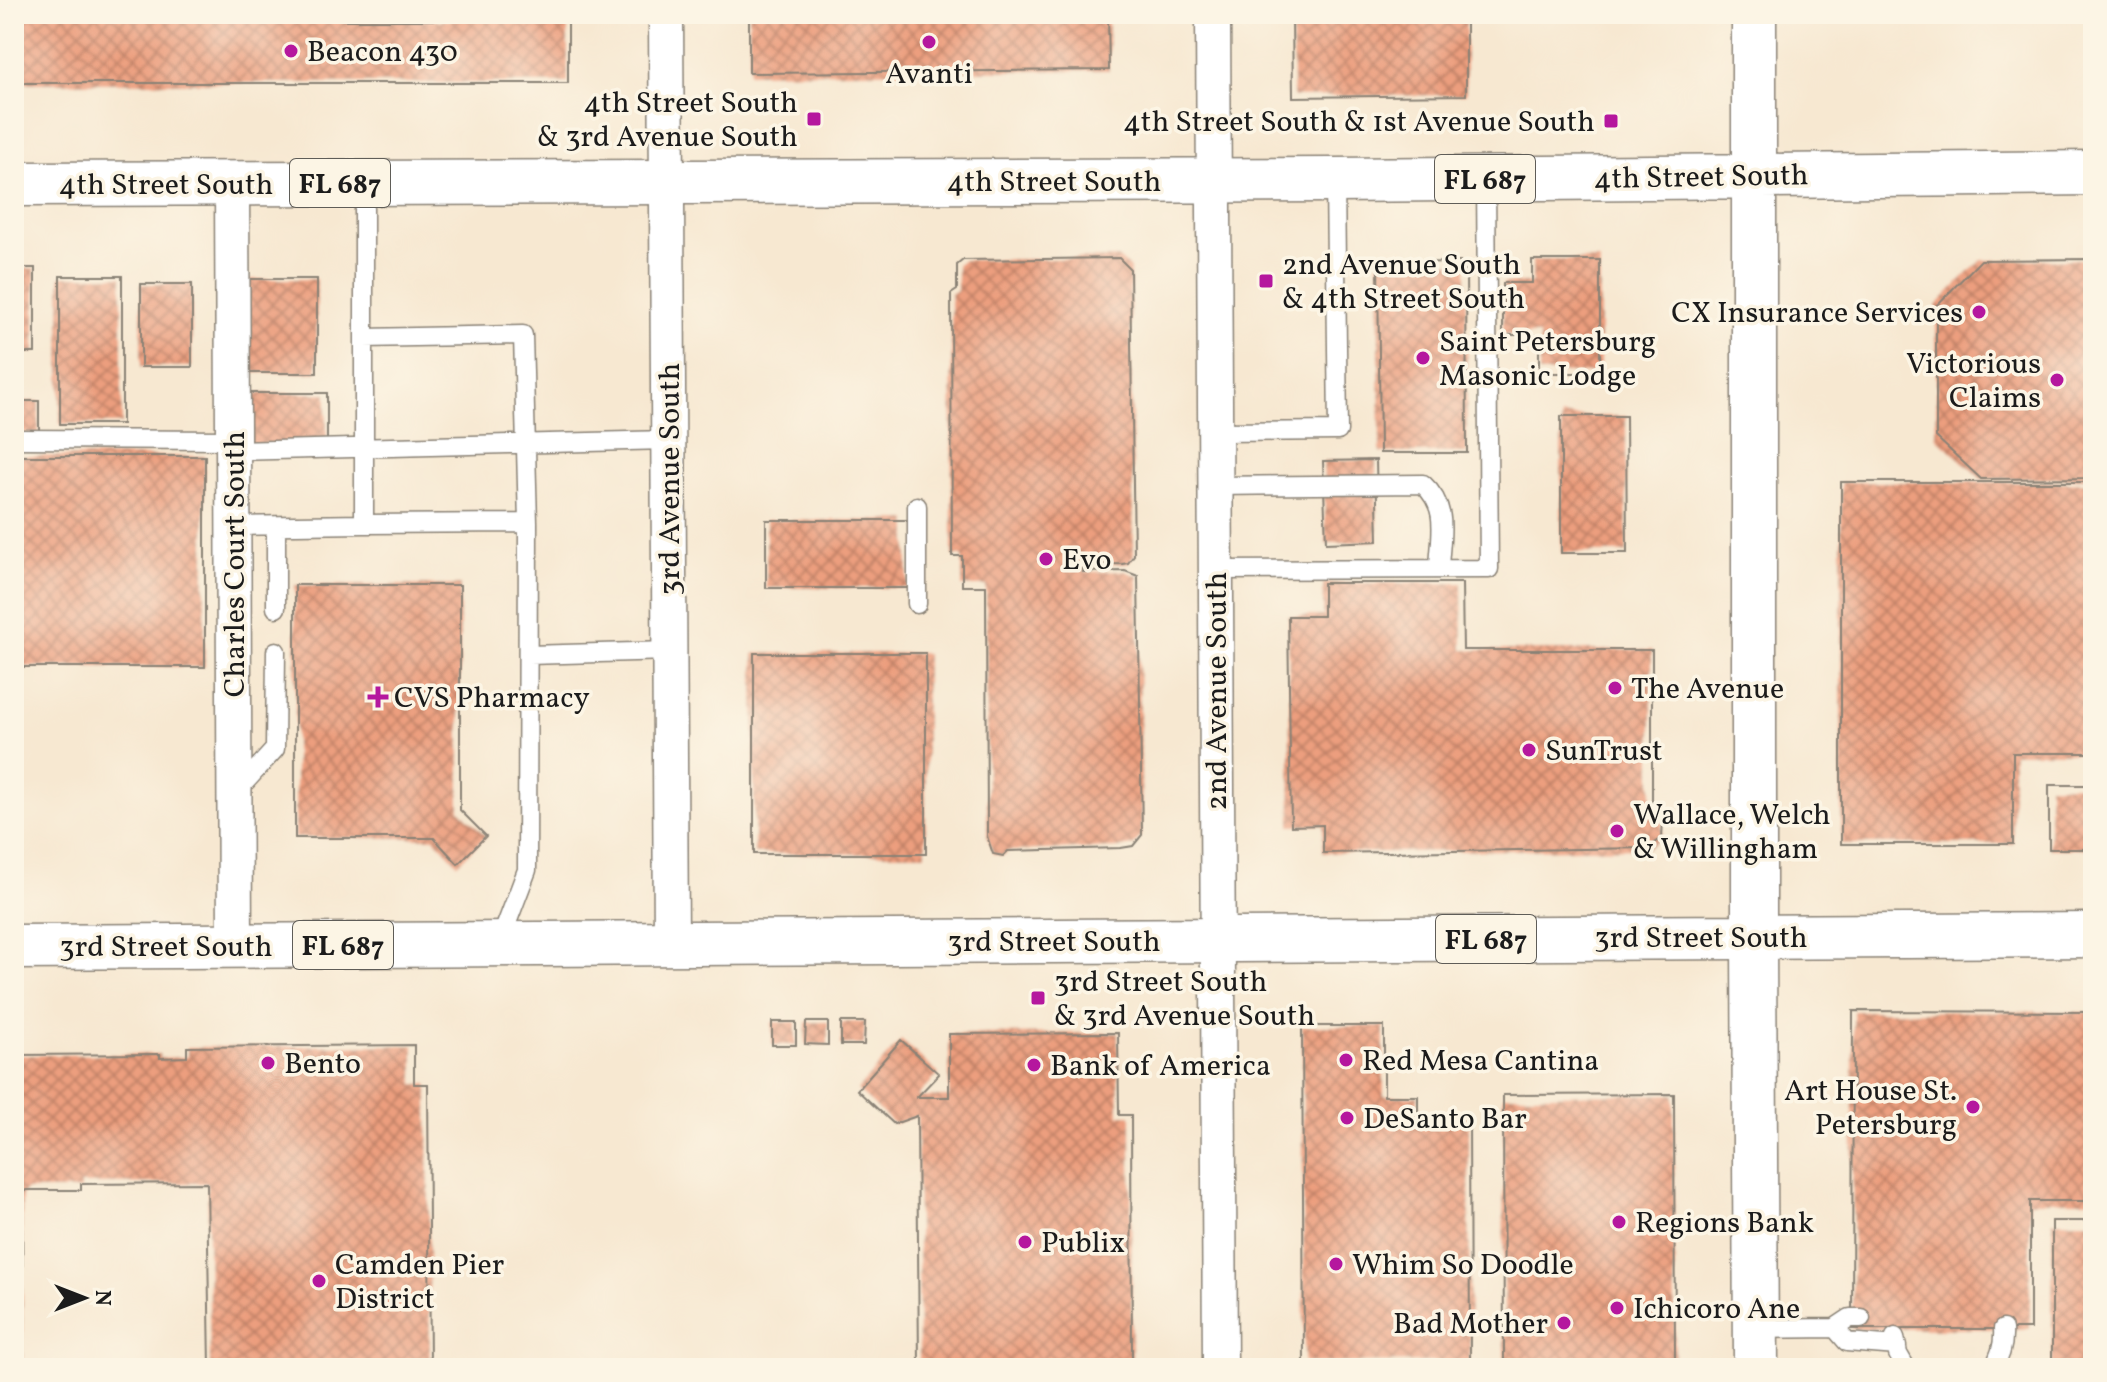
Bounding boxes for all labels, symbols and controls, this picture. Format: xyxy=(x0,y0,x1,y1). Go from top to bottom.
place label: Beacon 430 xyxy=(307,32,458,74)
marker: Avanti xyxy=(920,33,938,51)
marker: Beacon 430 xyxy=(282,42,300,60)
place label: Avanti xyxy=(885,54,973,96)
place label: 4th Street South & 3rd Avenue South xyxy=(537,83,798,159)
place label: 4th Street South & 1st Avenue South xyxy=(1123,102,1595,144)
marker: 4th Street South & 3rd Avenue South xyxy=(805,110,823,128)
marker: 4th Street South & 1st Avenue South xyxy=(1602,112,1620,130)
road number: FL 687 xyxy=(1435,155,1535,203)
street label: 4th Street South xyxy=(1593,155,1809,201)
road number: FL 687 xyxy=(290,159,390,207)
street label: 4th Street South xyxy=(947,162,1161,204)
street label: 4th Street South xyxy=(59,165,273,207)
place label: 2nd Avenue South & 4th Street South xyxy=(1282,245,1525,321)
marker: 2nd Avenue South & 4th Street South xyxy=(1257,272,1275,290)
place label: CX Insurance Services xyxy=(1671,293,1963,335)
marker: CX Insurance Services xyxy=(1970,303,1988,321)
place label: Saint Petersburg Masonic Lodge xyxy=(1439,322,1656,398)
place label: Victorious Claims xyxy=(1906,344,2041,420)
marker: Saint Petersburg Masonic Lodge xyxy=(1414,349,1432,367)
street label: 3rd Avenue South xyxy=(650,363,692,595)
marker: Victorious Claims xyxy=(2048,371,2066,389)
street label: Charles Court South xyxy=(215,431,257,697)
place label: Evo xyxy=(1062,540,1112,582)
marker: Evo xyxy=(1037,550,1055,568)
street label: 2nd Avenue South xyxy=(1197,572,1239,810)
place label: The Avenue xyxy=(1631,669,1784,711)
place label: CVS Pharmacy xyxy=(394,678,590,720)
marker: The Avenue xyxy=(1606,679,1624,697)
marker: CVS Pharmacy xyxy=(369,688,387,706)
place label: SunTrust xyxy=(1545,731,1663,773)
marker: SunTrust xyxy=(1520,741,1538,759)
place label: Wallace, Welch & Willingham xyxy=(1633,795,1831,871)
marker: Wallace, Welch & Willingham xyxy=(1608,822,1626,840)
road number: FL 687 xyxy=(1436,915,1536,963)
street label: 3rd Street South xyxy=(1594,918,1808,960)
road number: FL 687 xyxy=(293,921,393,969)
street label: 3rd Street South xyxy=(947,922,1161,964)
street label: 3rd Street South xyxy=(59,927,273,969)
place label: 3rd Street South & 3rd Avenue South xyxy=(1054,962,1315,1038)
marker: 3rd Street South & 3rd Avenue South xyxy=(1029,989,1047,1007)
place label: Red Mesa Cantina xyxy=(1362,1041,1599,1083)
place label: Bento xyxy=(284,1044,361,1086)
place label: Bank of America xyxy=(1050,1046,1271,1088)
marker: Red Mesa Cantina xyxy=(1337,1051,1355,1069)
marker: Bento xyxy=(259,1054,277,1072)
marker: Bank of America xyxy=(1025,1056,1043,1074)
place label: Art House St. Petersburg xyxy=(1784,1071,1957,1147)
marker: Art House St. Petersburg xyxy=(1964,1098,1982,1116)
place label: DeSanto Bar xyxy=(1363,1099,1527,1141)
marker: DeSanto Bar xyxy=(1338,1109,1356,1127)
place label: Regions Bank xyxy=(1635,1203,1814,1245)
marker: Regions Bank xyxy=(1610,1213,1628,1231)
place label: Publix xyxy=(1041,1223,1125,1265)
marker: Publix xyxy=(1016,1233,1034,1251)
place label: Camden Pier District xyxy=(335,1245,504,1321)
place label: Whim So Doodle xyxy=(1352,1245,1574,1287)
marker: Whim So Doodle xyxy=(1327,1255,1345,1273)
north arrow xyxy=(44,1258,124,1338)
marker: Camden Pier District xyxy=(310,1272,328,1290)
place label: Ichicoro Ane xyxy=(1633,1289,1800,1331)
text: N xyxy=(86,1290,117,1306)
marker: Ichicoro Ane xyxy=(1608,1299,1626,1317)
place label: Bad Mother xyxy=(1393,1304,1548,1346)
marker: Bad Mother xyxy=(1555,1314,1573,1332)

